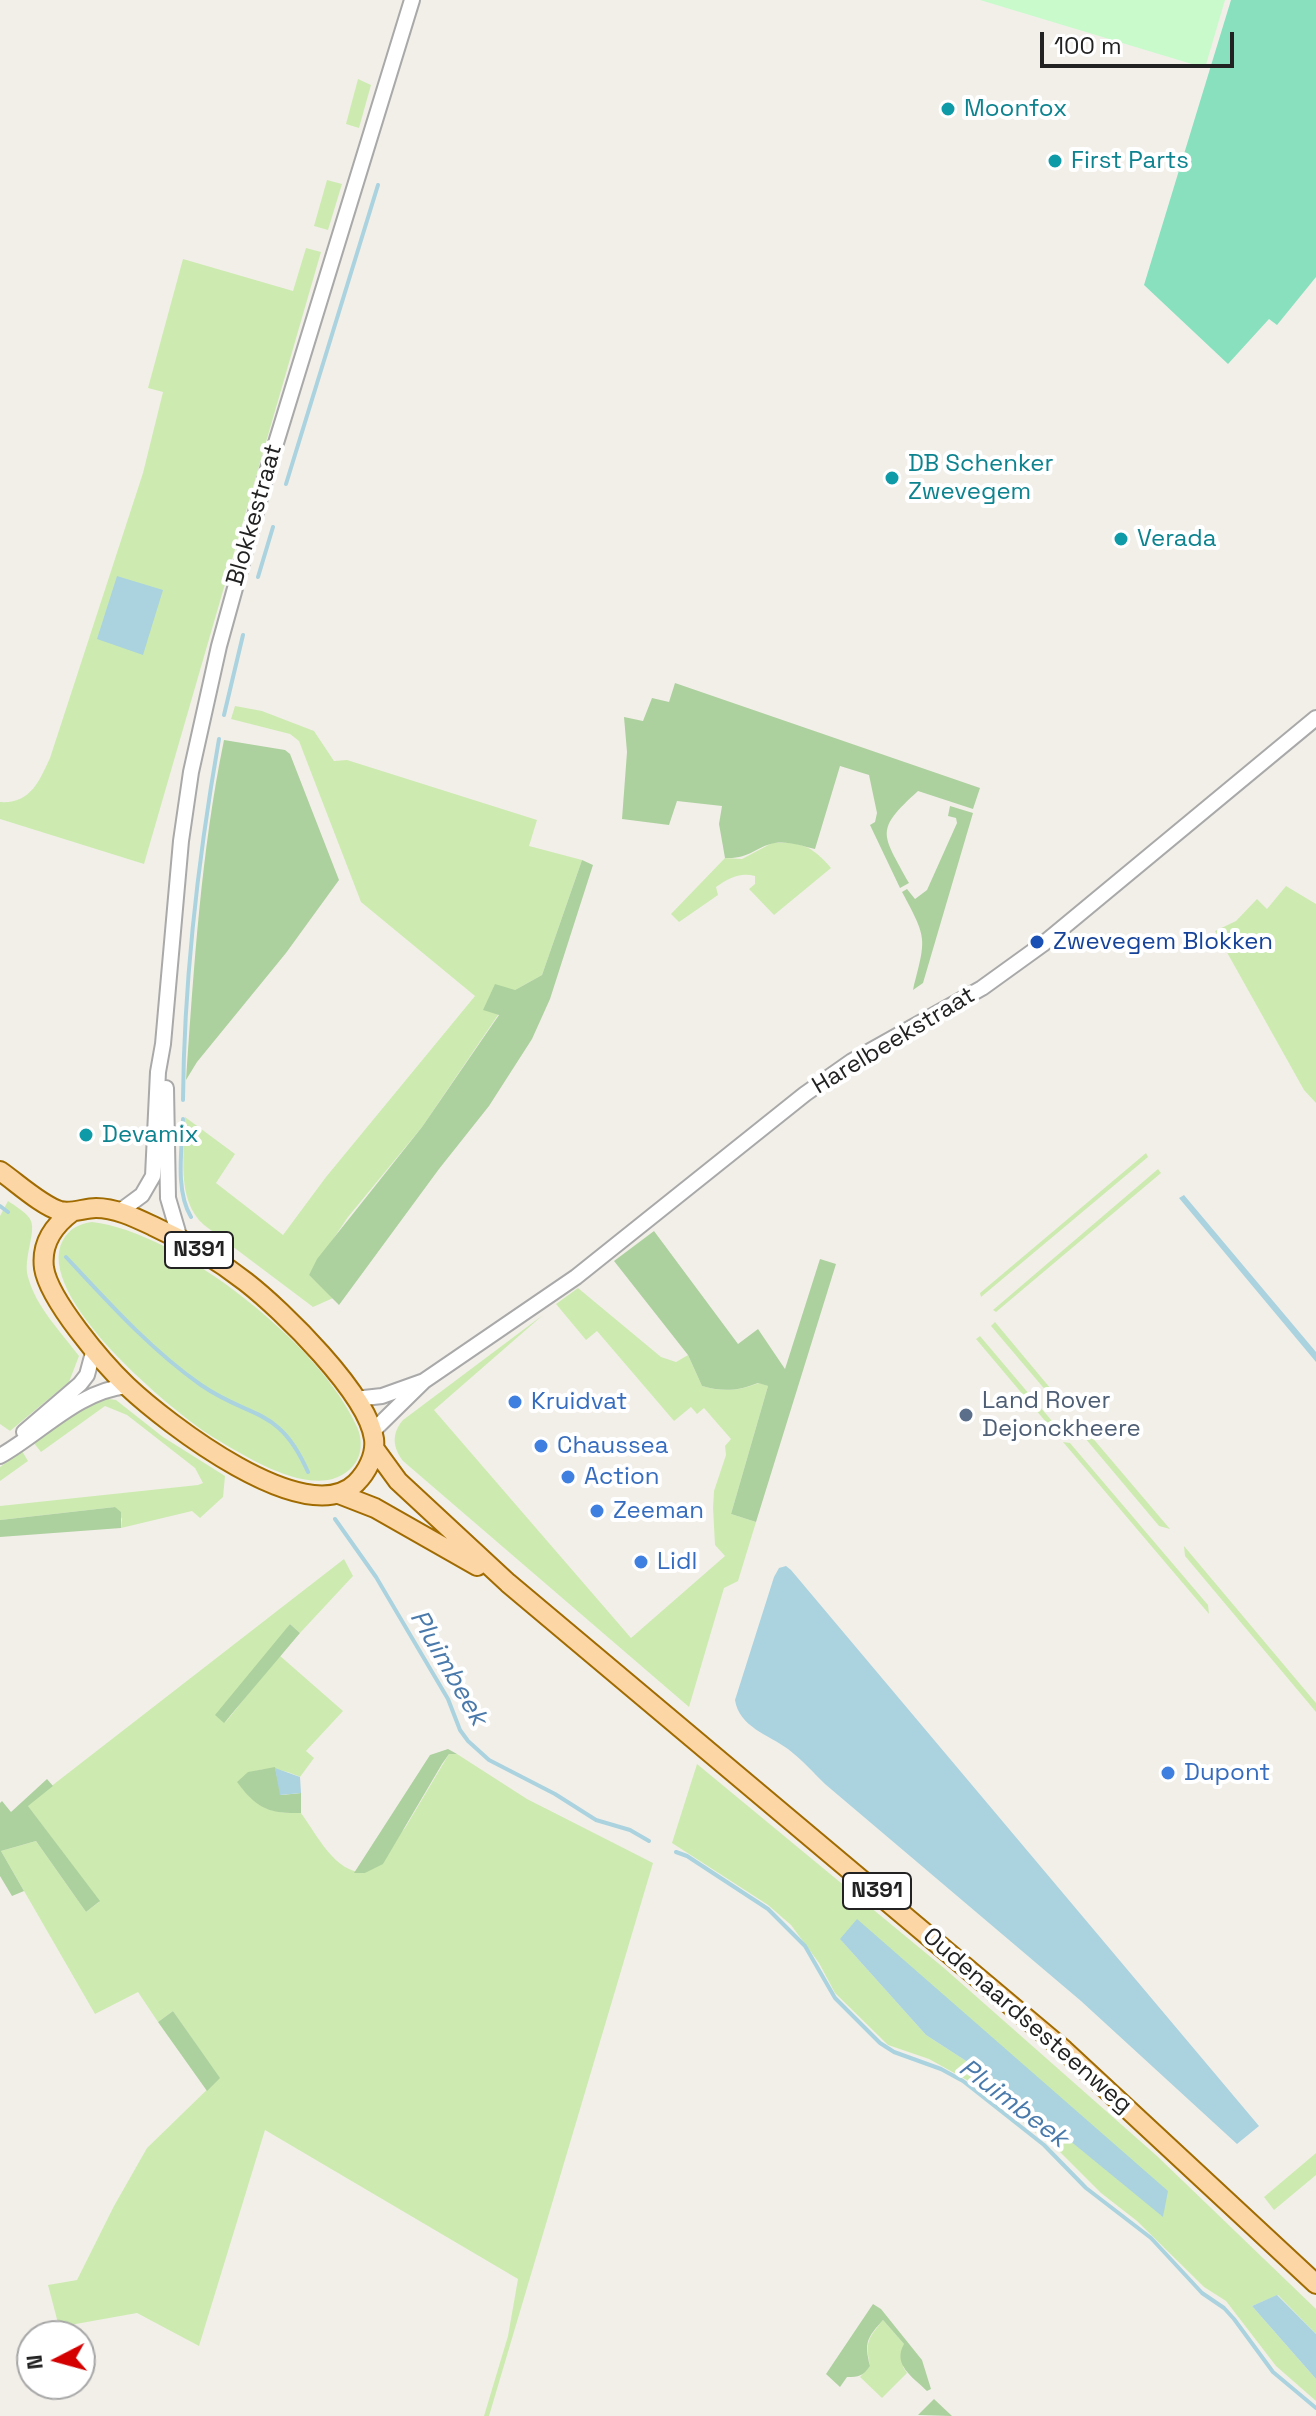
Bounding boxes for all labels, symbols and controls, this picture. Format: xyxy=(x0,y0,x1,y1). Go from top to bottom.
scale bar xyxy=(1044,16,1238,66)
text: 100 m xyxy=(1054,30,1122,61)
place label: Moonfox xyxy=(964,95,1067,123)
marker: Moonfox xyxy=(939,100,957,118)
place label: First Parts xyxy=(1071,147,1189,175)
marker: First Parts xyxy=(1046,152,1064,170)
street label: Blokkestraat xyxy=(221,441,289,589)
place label: DB Schenker Zwevegem xyxy=(908,450,1054,506)
marker: DB Schenker Zwevegem xyxy=(883,469,901,487)
place label: Verada xyxy=(1137,525,1217,553)
marker: Verada xyxy=(1112,530,1130,548)
place label: Zwevegem Blokken xyxy=(1053,928,1273,956)
marker: Zwevegem Blokken xyxy=(1028,933,1046,951)
street label: Harelbeekstraat xyxy=(807,981,981,1101)
place label: Devamix xyxy=(102,1121,199,1149)
marker: Devamix xyxy=(77,1126,95,1144)
road number: N391 xyxy=(165,1232,233,1268)
place label: Land Rover Dejonckheere xyxy=(982,1387,1141,1443)
place label: Kruidvat xyxy=(531,1388,627,1416)
marker: Kruidvat xyxy=(506,1393,524,1411)
marker: Land Rover Dejonckheere xyxy=(957,1406,975,1424)
place label: Chaussea xyxy=(557,1432,669,1460)
marker: Chaussea xyxy=(532,1437,550,1455)
place label: Action xyxy=(584,1463,659,1491)
marker: Action xyxy=(559,1468,577,1486)
place label: Zeeman xyxy=(613,1497,704,1525)
marker: Zeeman xyxy=(588,1502,606,1520)
place label: Lidl xyxy=(657,1548,697,1576)
marker: Lidl xyxy=(632,1553,650,1571)
water label: Pluimbeek xyxy=(402,1605,494,1731)
place label: Dupont xyxy=(1184,1759,1270,1787)
marker: Dupont xyxy=(1159,1764,1177,1782)
road number: N391 xyxy=(843,1873,911,1909)
street label: Oudenaardsesteenweg xyxy=(916,1922,1138,2120)
water label: Pluimbeek xyxy=(952,2053,1074,2155)
north arrow xyxy=(16,2320,96,2400)
text: N xyxy=(19,2354,49,2371)

